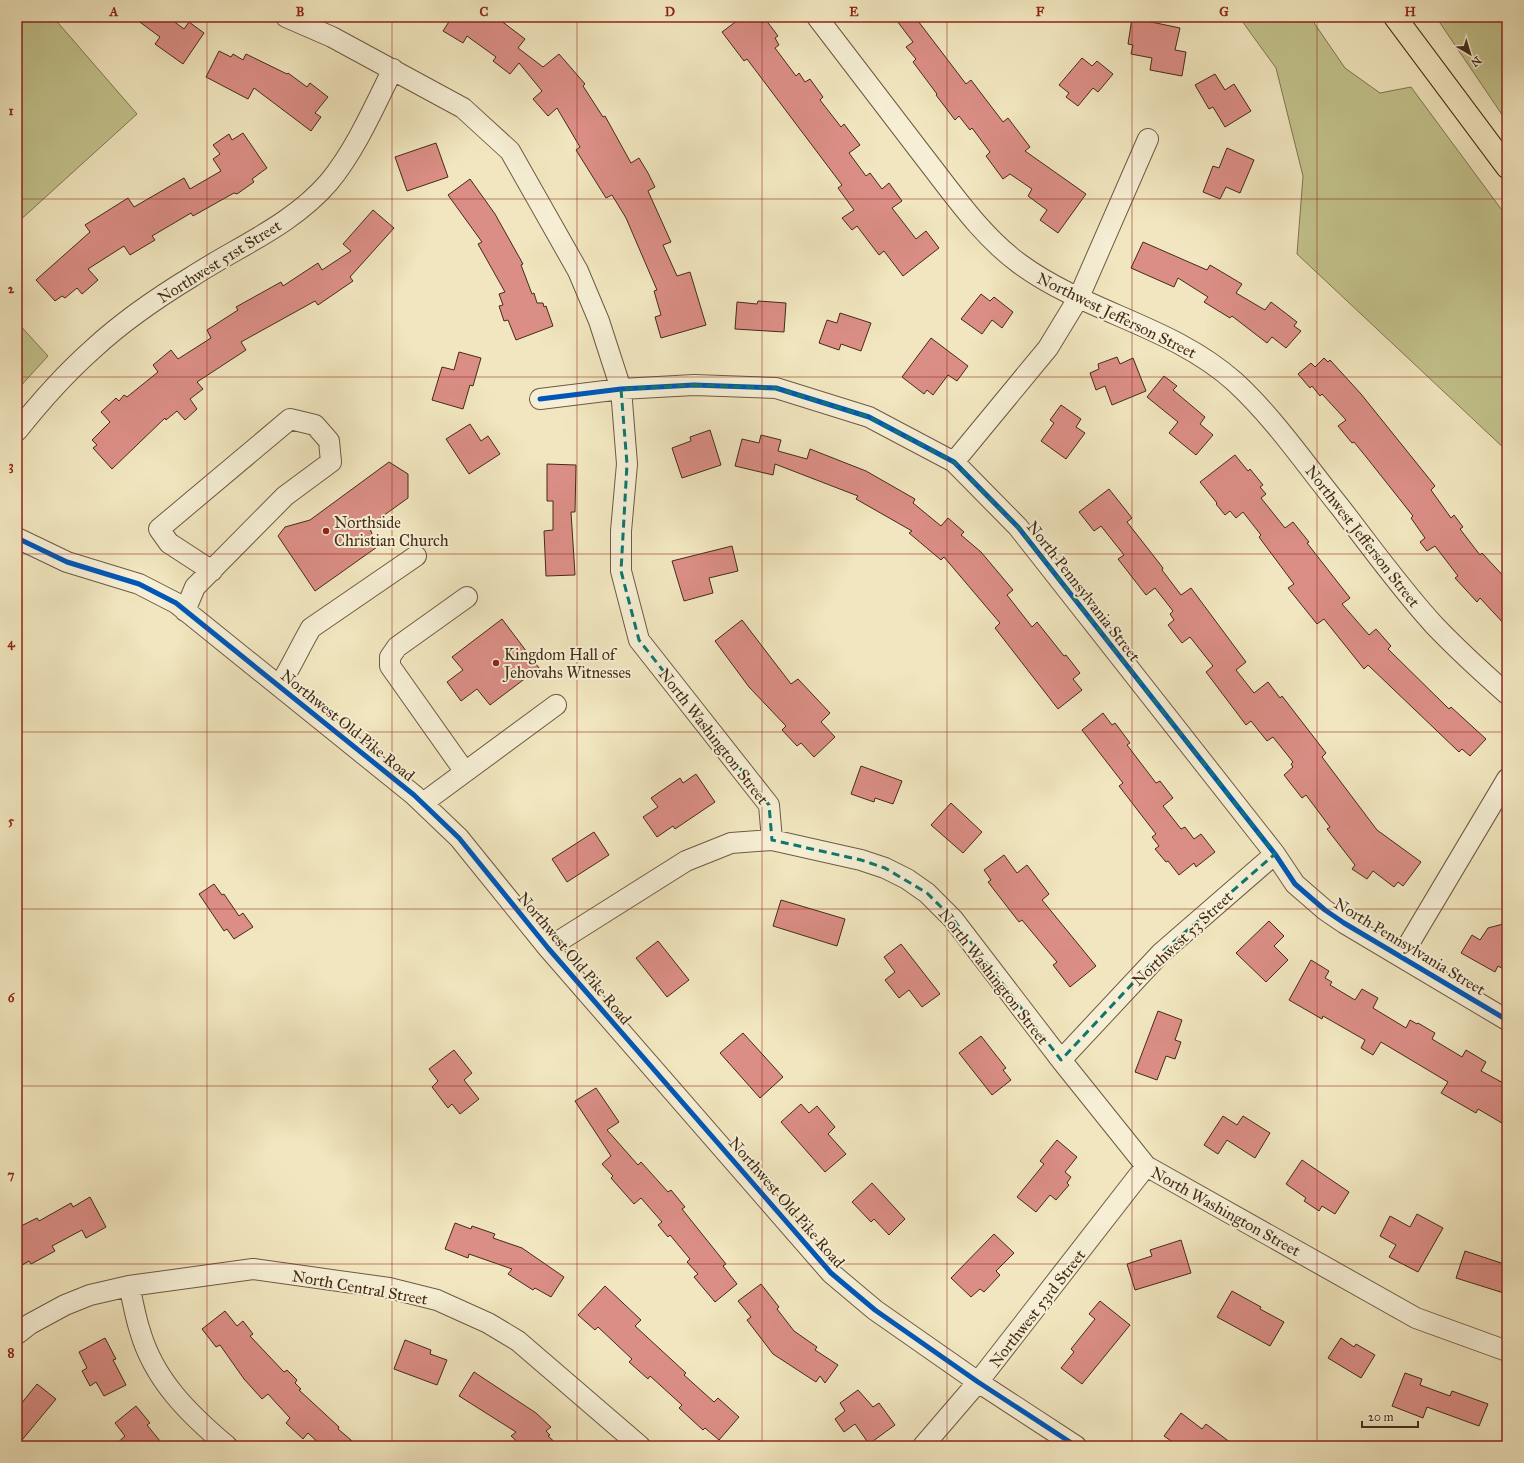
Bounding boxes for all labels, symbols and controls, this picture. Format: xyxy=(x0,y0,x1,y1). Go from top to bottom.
text: A xyxy=(109,4,119,20)
text: B xyxy=(296,4,305,20)
text: C xyxy=(480,4,489,20)
text: D xyxy=(665,4,675,20)
text: E xyxy=(849,4,859,20)
text: F xyxy=(1036,4,1045,20)
text: G xyxy=(1219,4,1229,20)
text: H xyxy=(1404,4,1416,20)
north arrow xyxy=(1450,34,1490,74)
text: N xyxy=(1468,53,1484,70)
text: 1 xyxy=(8,103,14,119)
street label: Northwest 51st Street xyxy=(154,216,285,307)
street label: Northwest Jefferson Street xyxy=(1034,269,1200,363)
text: 2 xyxy=(8,281,15,297)
text: 3 xyxy=(8,458,14,474)
street label: Northwest Jefferson Street xyxy=(1301,462,1424,612)
place label: Northside Christian Church xyxy=(334,513,449,550)
street label: North Pennsylvania Street xyxy=(1023,517,1145,666)
marker: Northside Christian Church xyxy=(321,526,331,536)
text: 4 xyxy=(7,635,15,651)
place label: Kingdom Hall of Jehovahs Witnesses xyxy=(502,645,631,683)
marker: Kingdom Hall of Jehovahs Witnesses xyxy=(491,658,501,668)
street label: North Washington Street xyxy=(654,664,773,809)
street label: Northwest Old Pike Road xyxy=(277,666,418,785)
text: 5 xyxy=(8,813,15,829)
street label: Northwest 53 Street xyxy=(1128,887,1237,990)
street label: Northwest Old Pike Road xyxy=(514,888,635,1028)
street label: North Pennsylvania Street xyxy=(1331,894,1489,999)
street label: North Washington Street xyxy=(934,904,1053,1049)
text: 6 xyxy=(8,990,16,1006)
street label: Northwest Old Pike Road xyxy=(725,1133,848,1271)
street label: North Washington Street xyxy=(1147,1163,1304,1261)
text: 7 xyxy=(8,1167,15,1183)
street label: Northwest 53rd Street xyxy=(985,1245,1090,1371)
street label: North Central Street xyxy=(291,1266,430,1309)
text: 8 xyxy=(8,1345,15,1361)
scale bar xyxy=(1362,1403,1418,1429)
text: 20 m xyxy=(1368,1410,1394,1424)

